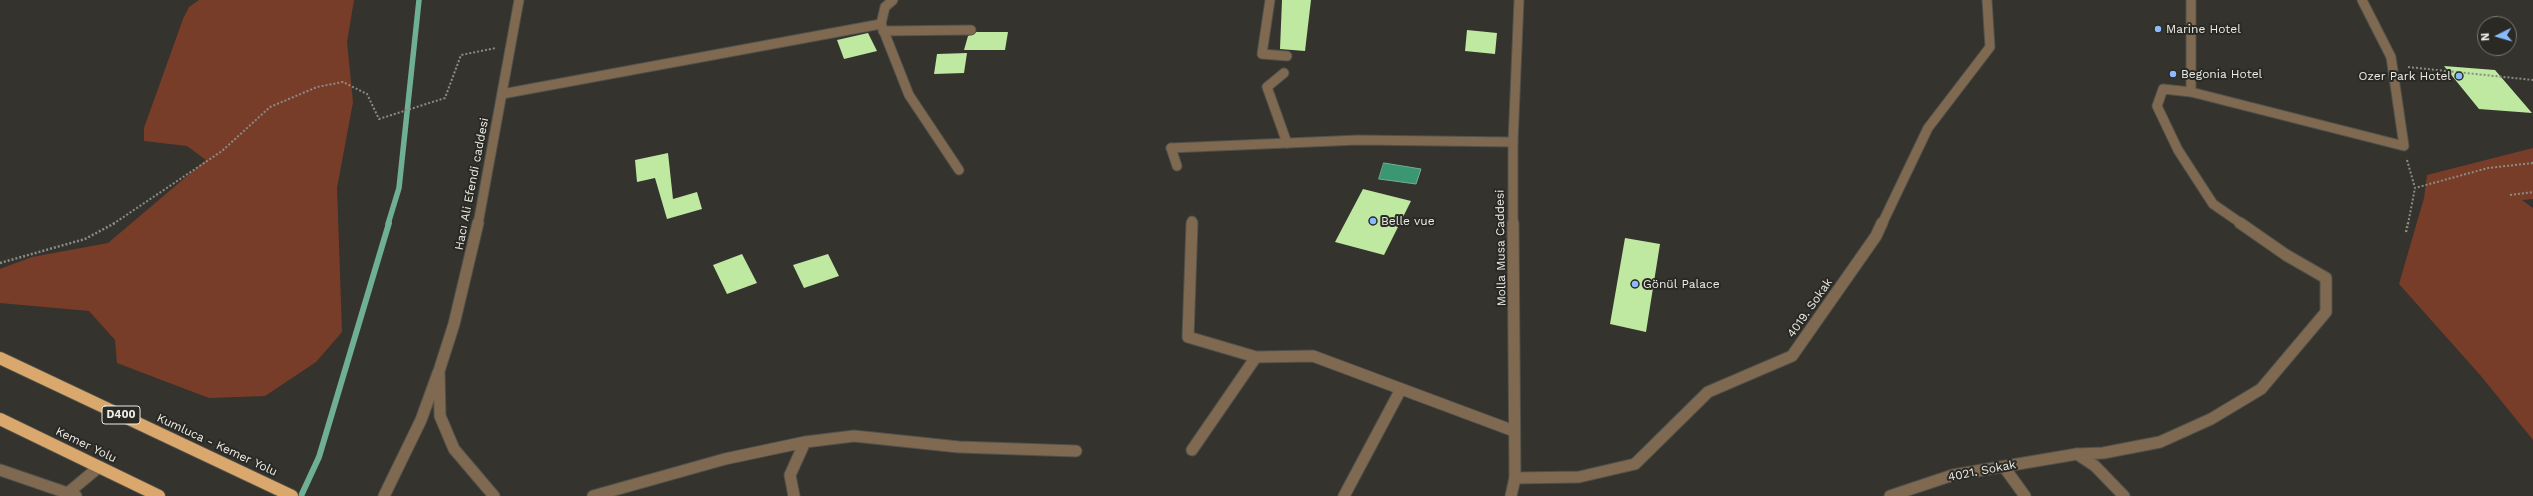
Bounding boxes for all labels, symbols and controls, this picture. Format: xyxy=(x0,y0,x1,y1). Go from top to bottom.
north arrow xyxy=(2477,16,2517,56)
place label: Marine Hotel xyxy=(2166,22,2241,36)
marker: Marine Hotel xyxy=(2153,24,2163,34)
text: N xyxy=(2479,32,2492,42)
place label: Begonia Hotel xyxy=(2181,67,2262,81)
marker: Begonia Hotel xyxy=(2168,69,2178,79)
place label: Ozer Park Hotel xyxy=(2359,69,2451,83)
marker: Ozer Park Hotel xyxy=(2454,71,2464,81)
street label: Hacı Ali Efendi caddesi xyxy=(452,117,492,251)
street label: Molla Musa Caddesi xyxy=(1493,189,1509,307)
place label: Belle vue xyxy=(1381,214,1435,228)
marker: Belle vue xyxy=(1368,216,1378,226)
street label: 4019. Sokak xyxy=(1784,276,1836,340)
place label: Gönül Palace xyxy=(1643,277,1720,291)
marker: Gönül Palace xyxy=(1630,279,1640,289)
road number: D400 xyxy=(102,406,140,424)
street label: Kumluca - Kemer Yolu xyxy=(154,411,280,479)
street label: Kemer Yolu xyxy=(53,424,119,466)
street label: 4021. Sokak xyxy=(1947,457,2017,485)

